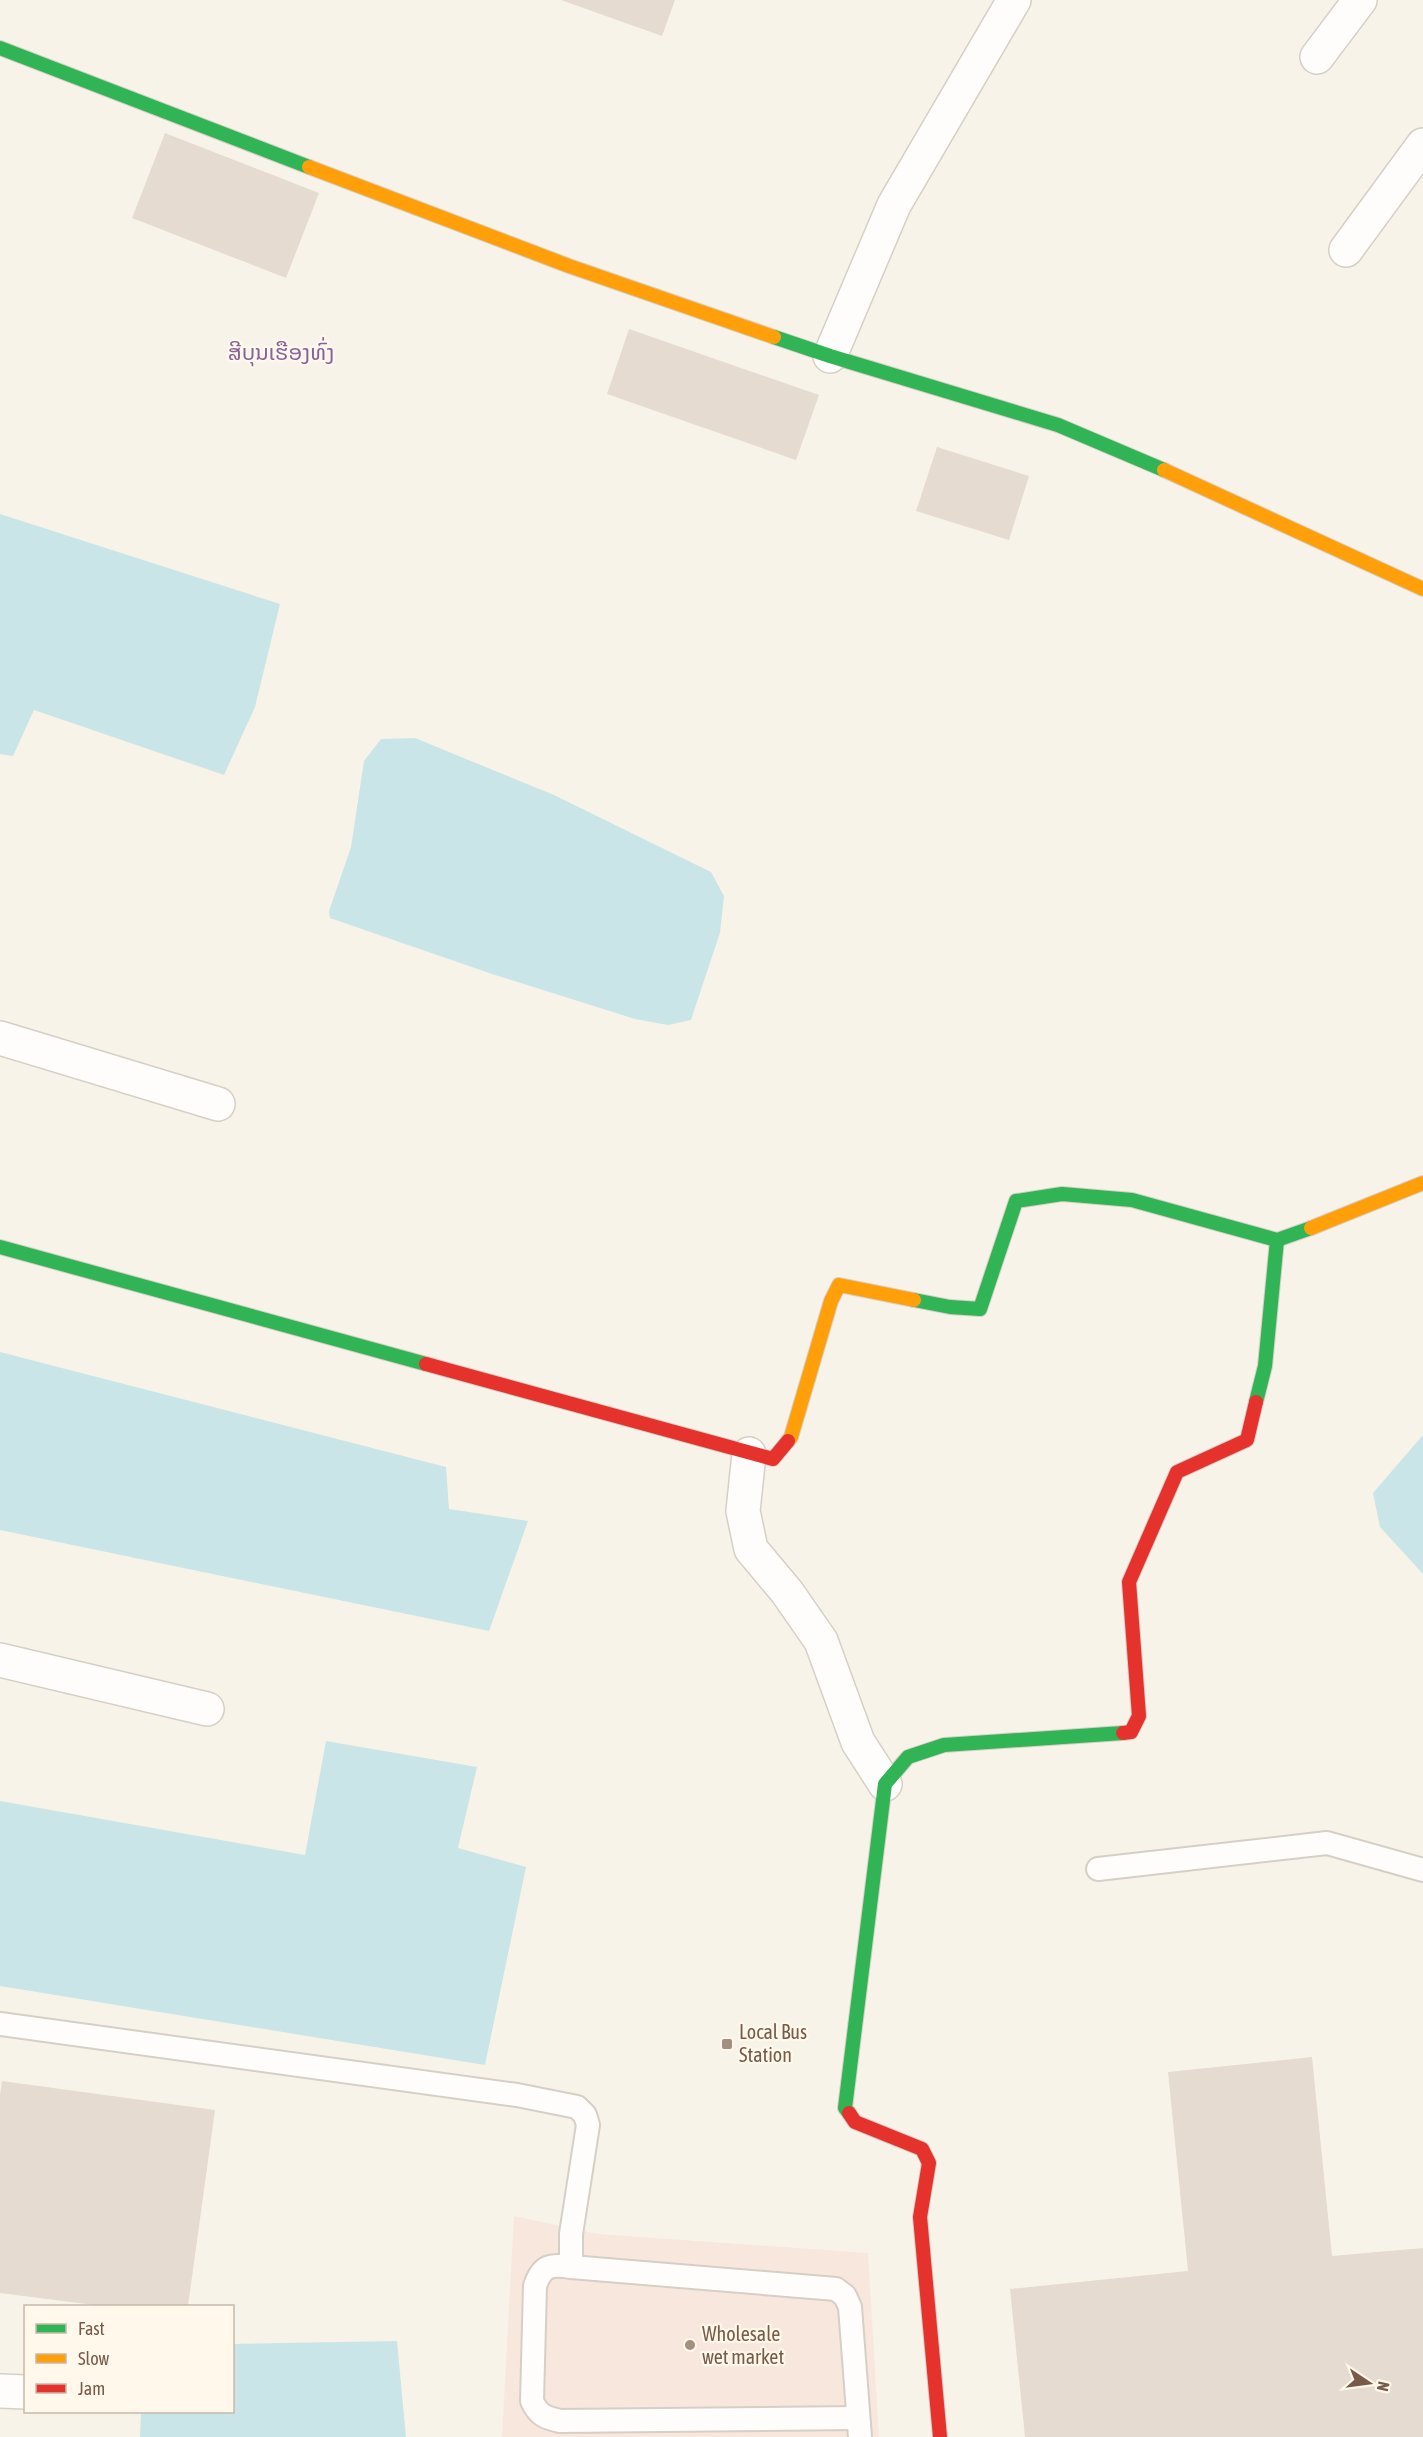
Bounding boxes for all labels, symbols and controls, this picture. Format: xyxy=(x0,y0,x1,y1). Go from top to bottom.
district label: ສີບຸນເຮືອງທົ່ງ xyxy=(228,337,334,367)
place label: Local Bus Station xyxy=(739,2020,807,2066)
marker: Local Bus Station xyxy=(720,2037,734,2051)
legend xyxy=(24,2305,234,2413)
text: Fast xyxy=(78,2318,105,2339)
place label: Wholesale wet market xyxy=(702,2322,784,2368)
marker: Wholesale wet market xyxy=(683,2338,697,2352)
text: Slow xyxy=(78,2348,109,2369)
north arrow xyxy=(1339,2353,1399,2413)
text: Jam xyxy=(78,2378,105,2399)
text: N xyxy=(1374,2380,1393,2393)

